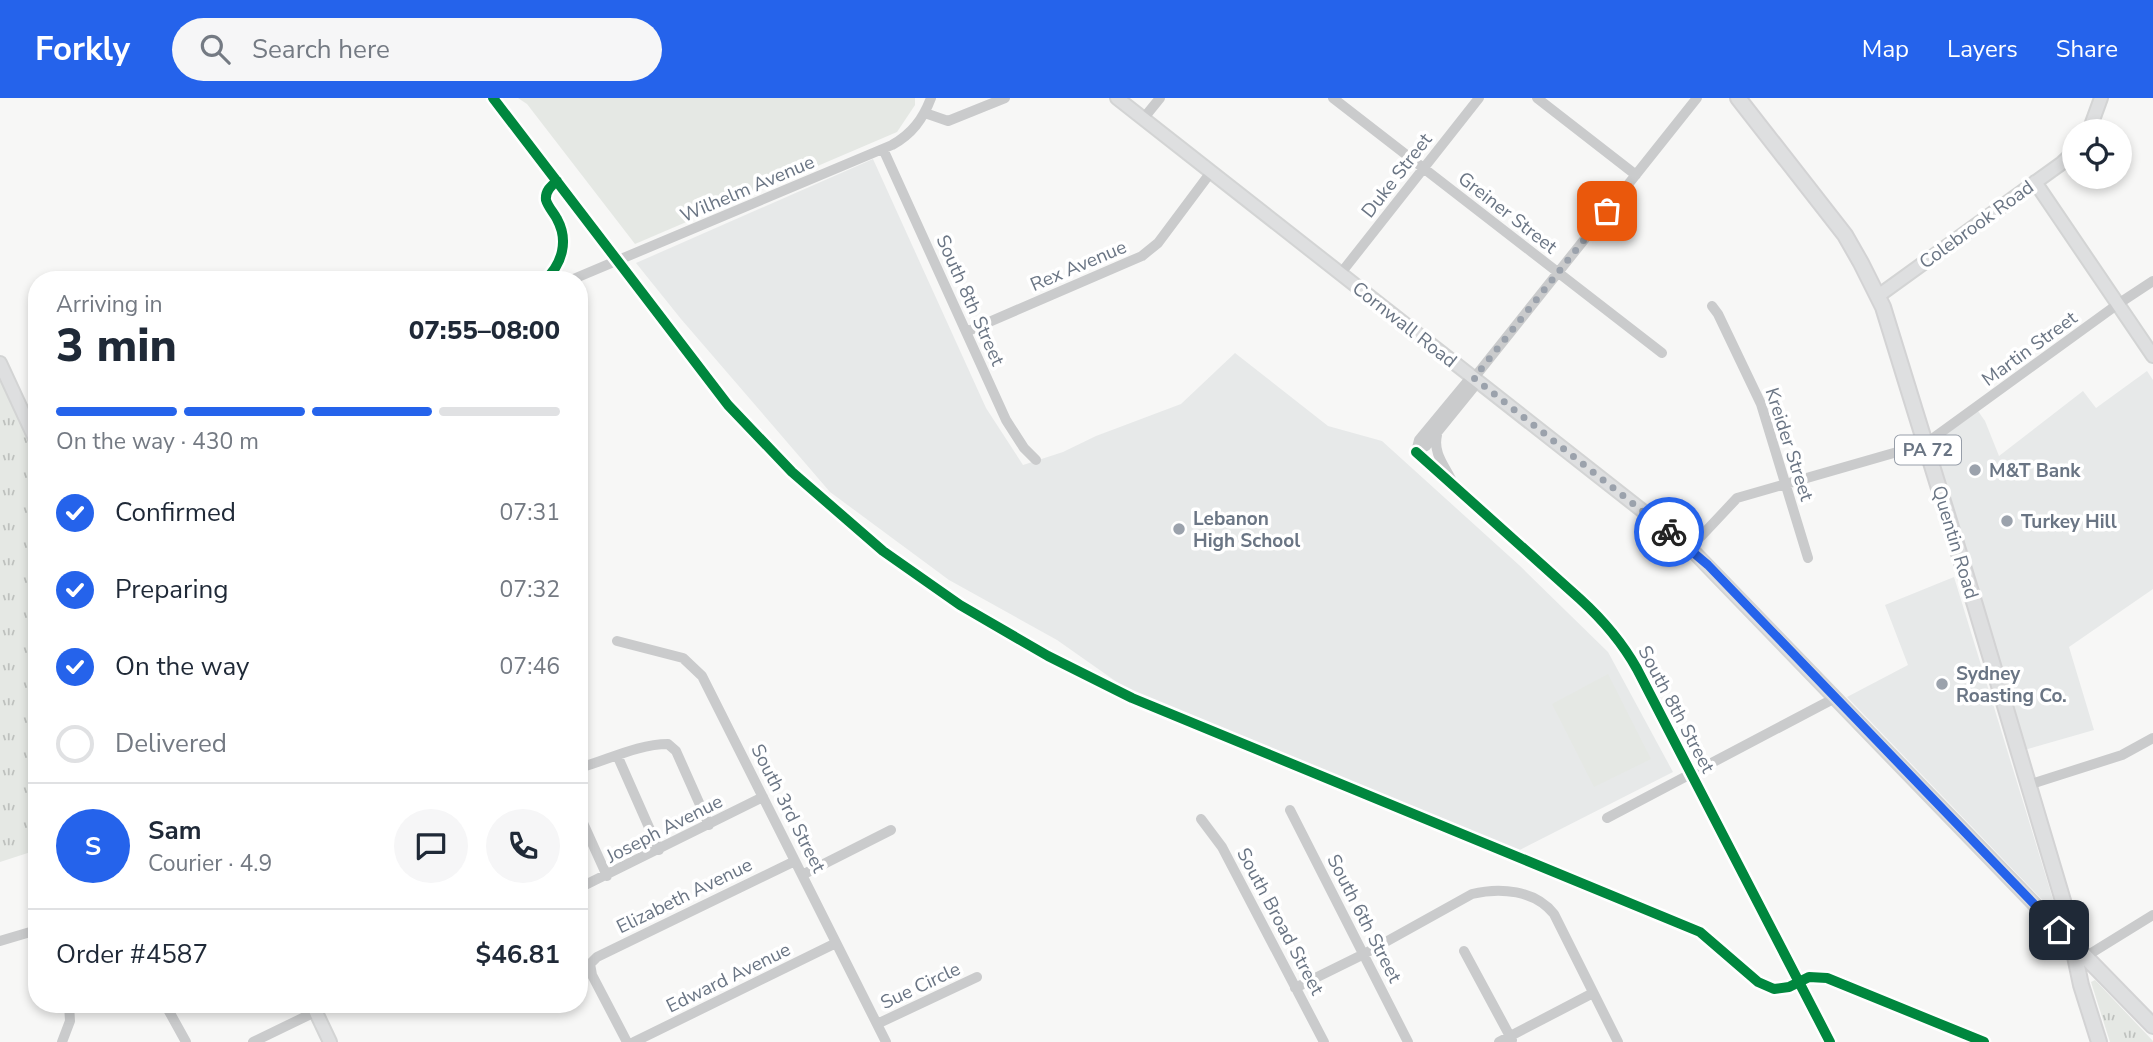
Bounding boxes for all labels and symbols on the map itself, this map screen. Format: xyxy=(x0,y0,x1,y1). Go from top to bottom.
street label: Duke Street xyxy=(1355,128,1438,223)
street label: Wilhelm Avenue xyxy=(676,149,818,229)
street label: Greiner Street xyxy=(1452,166,1563,260)
street label: Colebrook Road xyxy=(1914,174,2039,275)
pin xyxy=(1577,181,1637,241)
street label: South 8th Street xyxy=(930,231,1011,370)
street label: Rex Avenue xyxy=(1026,234,1130,298)
street label: Cornwall Road xyxy=(1347,276,1462,374)
street label: Martin Street xyxy=(1977,305,2083,392)
street label: Kreider Street xyxy=(1758,384,1820,505)
road number: PA 72 xyxy=(1895,436,1961,464)
place label: M&T Bank xyxy=(1989,458,2081,484)
marker: M&T Bank xyxy=(1967,462,1983,478)
street label: Quentin Road xyxy=(1925,483,1985,602)
courier xyxy=(1634,497,1704,567)
place label: Lebanon High School xyxy=(1193,506,1300,554)
place label: Turkey Hill xyxy=(2021,509,2117,535)
marker: Turkey Hill xyxy=(1999,513,2015,529)
marker: Lebanon High School xyxy=(1171,521,1187,537)
street label: South 8th Street xyxy=(1632,641,1721,778)
place label: Sydney Roasting Co. xyxy=(1956,661,2067,709)
marker: Sydney Roasting Co. xyxy=(1934,676,1950,692)
street label: South 3rd Street xyxy=(744,740,832,878)
street label: Joseph Avenue xyxy=(601,788,727,870)
street label: South Broad Street xyxy=(1230,843,1330,1000)
street label: South 6th Street xyxy=(1321,850,1408,987)
street label: Elizabeth Avenue xyxy=(612,852,757,940)
pin xyxy=(2029,900,2089,960)
street label: Edward Avenue xyxy=(662,937,795,1019)
street label: Sue Circle xyxy=(876,956,965,1016)

